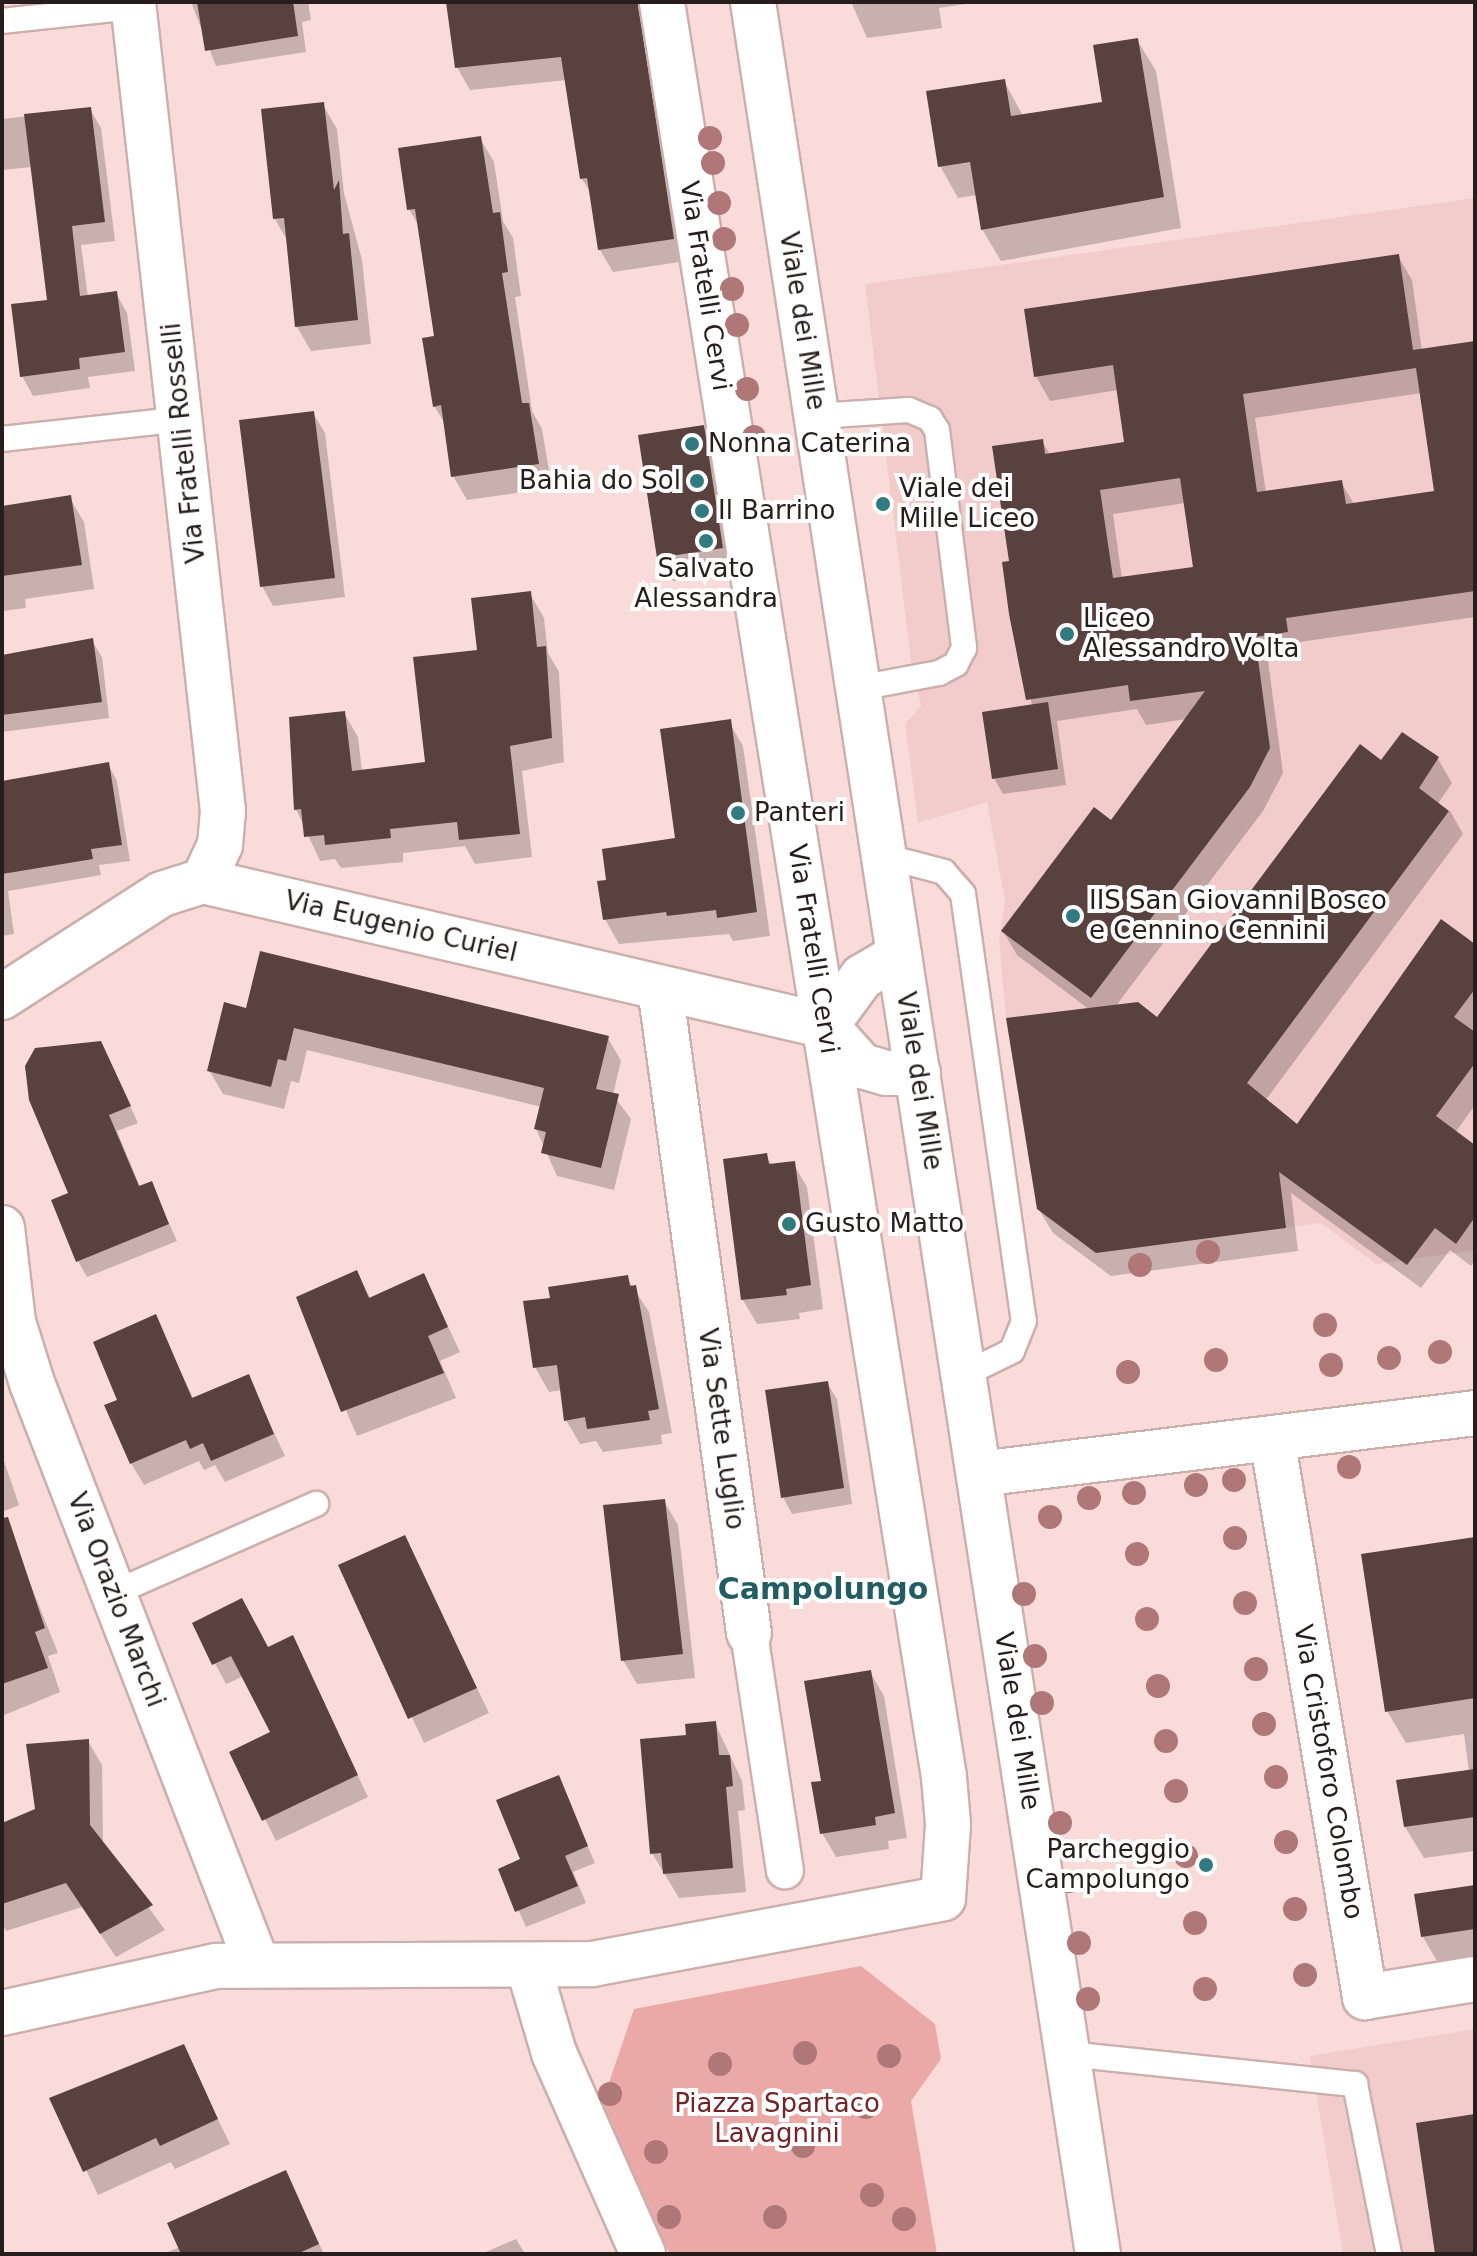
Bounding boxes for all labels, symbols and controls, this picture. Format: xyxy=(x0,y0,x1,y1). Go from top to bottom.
street label: Via Fratelli Cervi xyxy=(673,179,737,393)
street label: Viale dei Mille xyxy=(773,230,831,412)
street label: Via Fratelli Rosselli xyxy=(156,321,212,565)
place label: Nonna Caterina xyxy=(708,428,911,460)
marker: Nonna Caterina xyxy=(683,435,701,453)
place label: Bahia do Sol xyxy=(519,465,681,497)
marker: Bahia do Sol xyxy=(688,472,706,490)
place label: Viale dei Mille Liceo xyxy=(899,473,1035,534)
place label: Il Barrino xyxy=(718,495,835,527)
marker: Viale dei Mille Liceo xyxy=(874,495,892,513)
marker: Il Barrino xyxy=(693,502,711,520)
marker: Salvato Alessandra xyxy=(697,532,715,550)
place label: Salvato Alessandra xyxy=(634,553,778,614)
place label: Liceo Alessandro Volta xyxy=(1083,603,1299,664)
marker: Liceo Alessandro Volta xyxy=(1058,625,1076,643)
place label: Panteri xyxy=(754,797,845,829)
marker: Panteri xyxy=(729,804,747,822)
street label: Via Fratelli Cervi xyxy=(781,842,845,1056)
street label: Via Eugenio Curiel xyxy=(282,885,520,969)
place label: IIS San Giovanni Bosco e Cennino Cennini xyxy=(1089,885,1387,946)
marker: IIS San Giovanni Bosco e Cennino Cennini xyxy=(1064,907,1082,925)
street label: Viale dei Mille xyxy=(890,990,948,1172)
place label: Gusto Matto xyxy=(805,1208,964,1240)
marker: Gusto Matto xyxy=(780,1215,798,1233)
street label: Via Sette Luglio xyxy=(691,1326,751,1532)
street label: Via Orazio Marchi xyxy=(61,1488,171,1712)
district label: Campolungo xyxy=(718,1571,928,1607)
street label: Via Cristoforo Colombo xyxy=(1287,1622,1369,1922)
street label: Viale dei Mille xyxy=(988,1630,1046,1812)
place label: Parcheggio Campolungo xyxy=(1026,1834,1190,1896)
marker: Parcheggio Campolungo xyxy=(1197,1856,1215,1874)
park label: Piazza Spartaco Lavagnini xyxy=(674,2088,880,2150)

